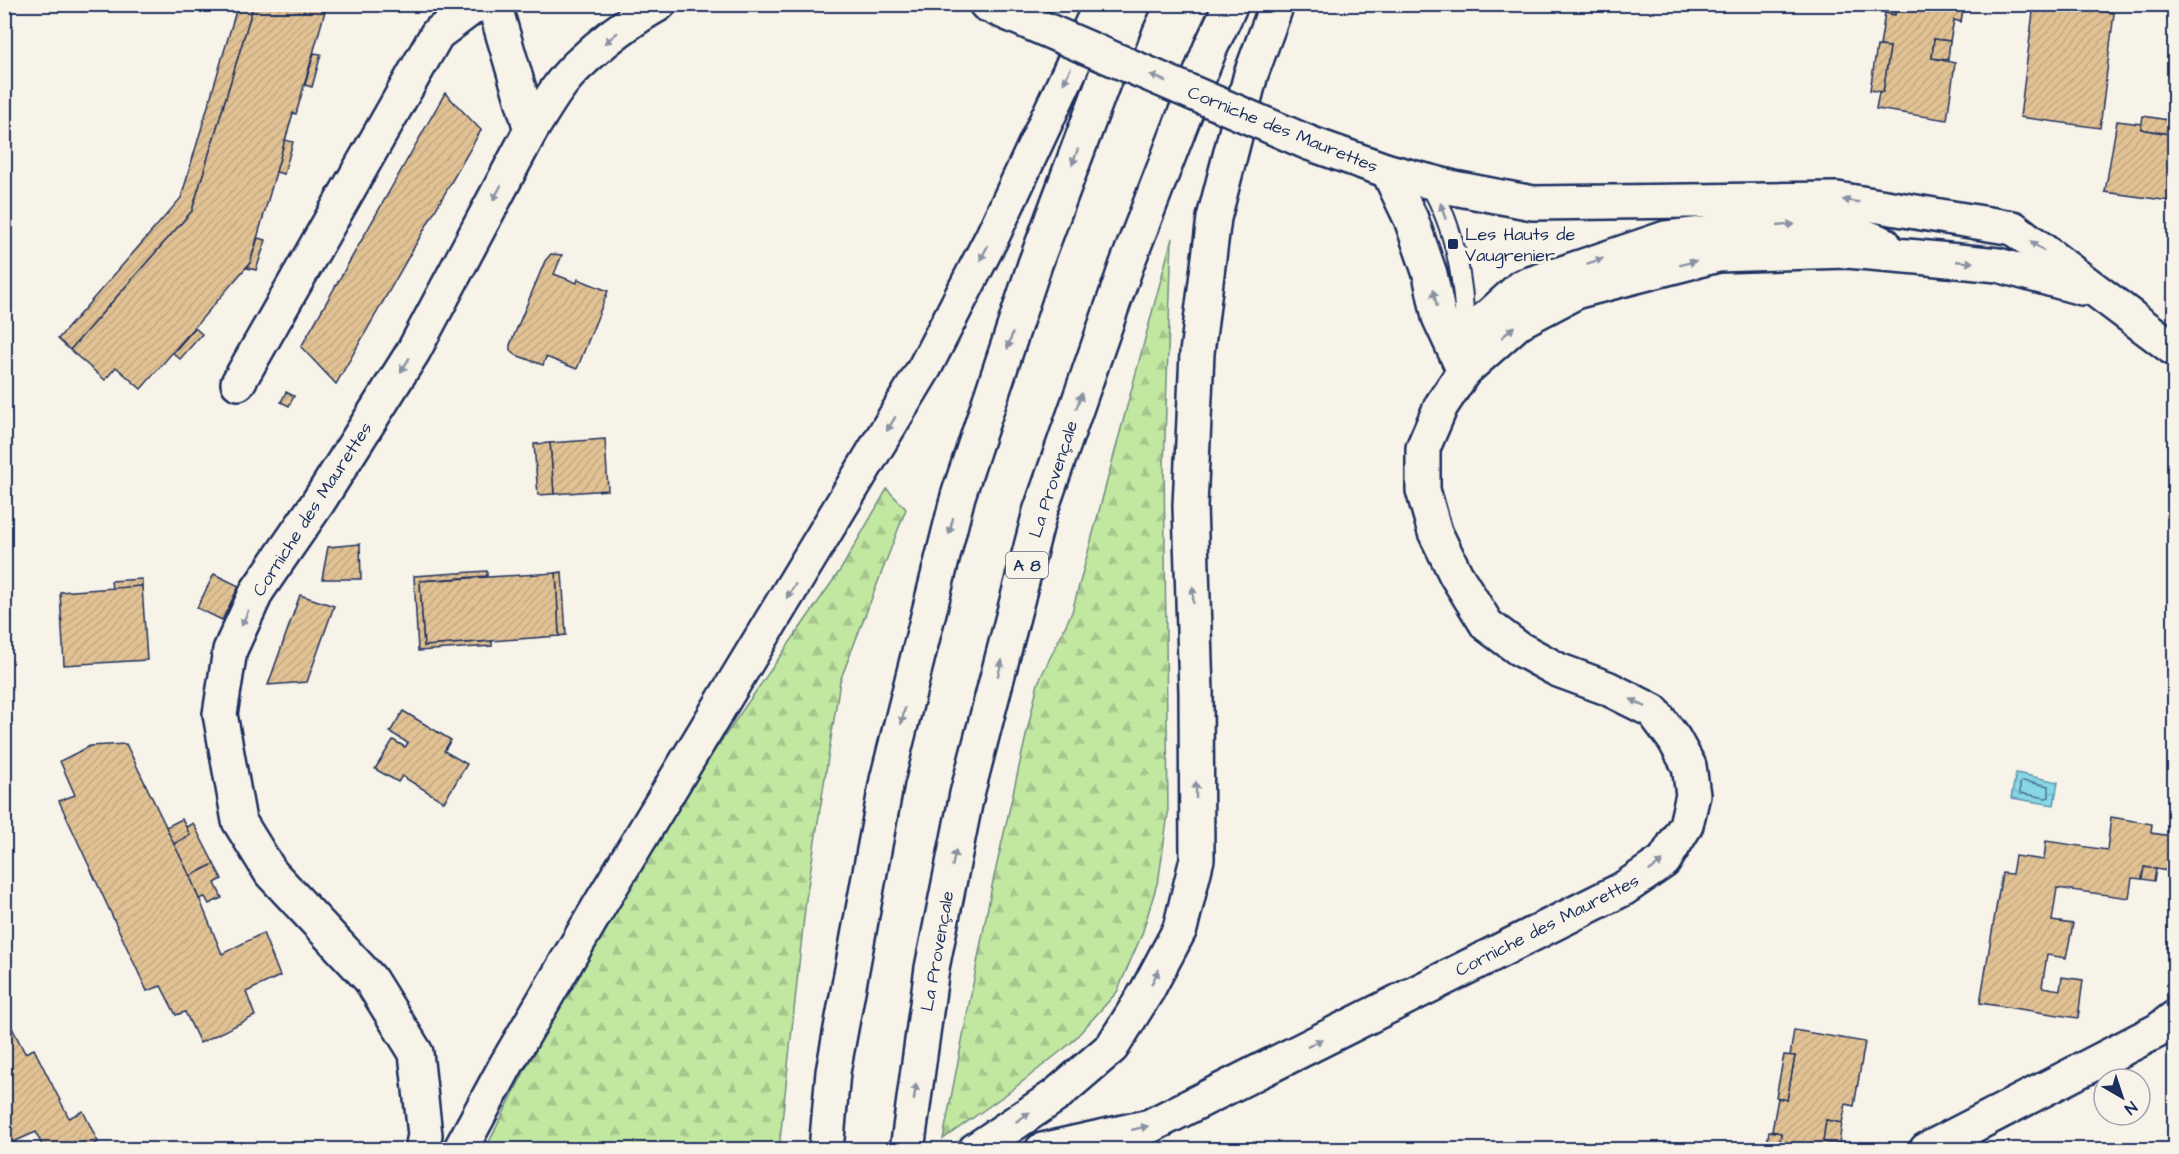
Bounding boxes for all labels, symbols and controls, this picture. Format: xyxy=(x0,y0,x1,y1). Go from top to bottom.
one-way arrow xyxy=(603,31,619,44)
one-way arrow xyxy=(1062,68,1071,85)
one-way arrow xyxy=(1149,73,1167,83)
street label: Corniche des Maurettes xyxy=(1184,80,1382,179)
one-way arrow xyxy=(1070,148,1080,166)
one-way arrow xyxy=(492,185,502,202)
one-way arrow xyxy=(1841,196,1860,205)
one-way arrow xyxy=(1438,202,1447,220)
one-way arrow xyxy=(1777,221,1796,230)
place label: Les Hauts de Vaugrenier xyxy=(1465,222,1575,269)
marker: Les Hauts de Vaugrenier xyxy=(1446,237,1460,251)
one-way arrow xyxy=(2030,240,2046,252)
one-way arrow xyxy=(979,244,989,261)
one-way arrow xyxy=(1586,256,1604,265)
one-way arrow xyxy=(1956,257,1975,267)
one-way arrow xyxy=(1679,258,1697,268)
one-way arrow xyxy=(1430,288,1439,307)
one-way arrow xyxy=(1500,325,1515,339)
one-way arrow xyxy=(1005,332,1014,350)
one-way arrow xyxy=(400,357,411,373)
one-way arrow xyxy=(1075,392,1085,410)
one-way arrow xyxy=(886,416,896,433)
street label: Corniche des Maurettes xyxy=(247,417,378,601)
street label: La Provençale xyxy=(1023,417,1084,541)
one-way arrow xyxy=(945,517,955,536)
road number: A 8 xyxy=(1006,552,1048,578)
one-way arrow xyxy=(785,583,796,599)
one-way arrow xyxy=(1188,586,1197,605)
one-way arrow xyxy=(239,609,249,627)
one-way arrow xyxy=(995,659,1005,677)
one-way arrow xyxy=(1629,698,1646,708)
one-way arrow xyxy=(898,706,908,725)
one-way arrow xyxy=(1191,781,1201,800)
one-way arrow xyxy=(950,848,959,867)
one-way arrow xyxy=(1648,860,1664,873)
street label: Corniche des Maurettes xyxy=(1451,868,1643,983)
street label: La Provençale xyxy=(915,889,960,1013)
one-way arrow xyxy=(1150,969,1159,986)
one-way arrow xyxy=(1307,1038,1324,1048)
north arrow xyxy=(2092,1067,2152,1127)
one-way arrow xyxy=(911,1082,920,1101)
text: N xyxy=(2120,1096,2142,1120)
one-way arrow xyxy=(1015,1111,1031,1123)
one-way arrow xyxy=(1131,1122,1149,1132)

